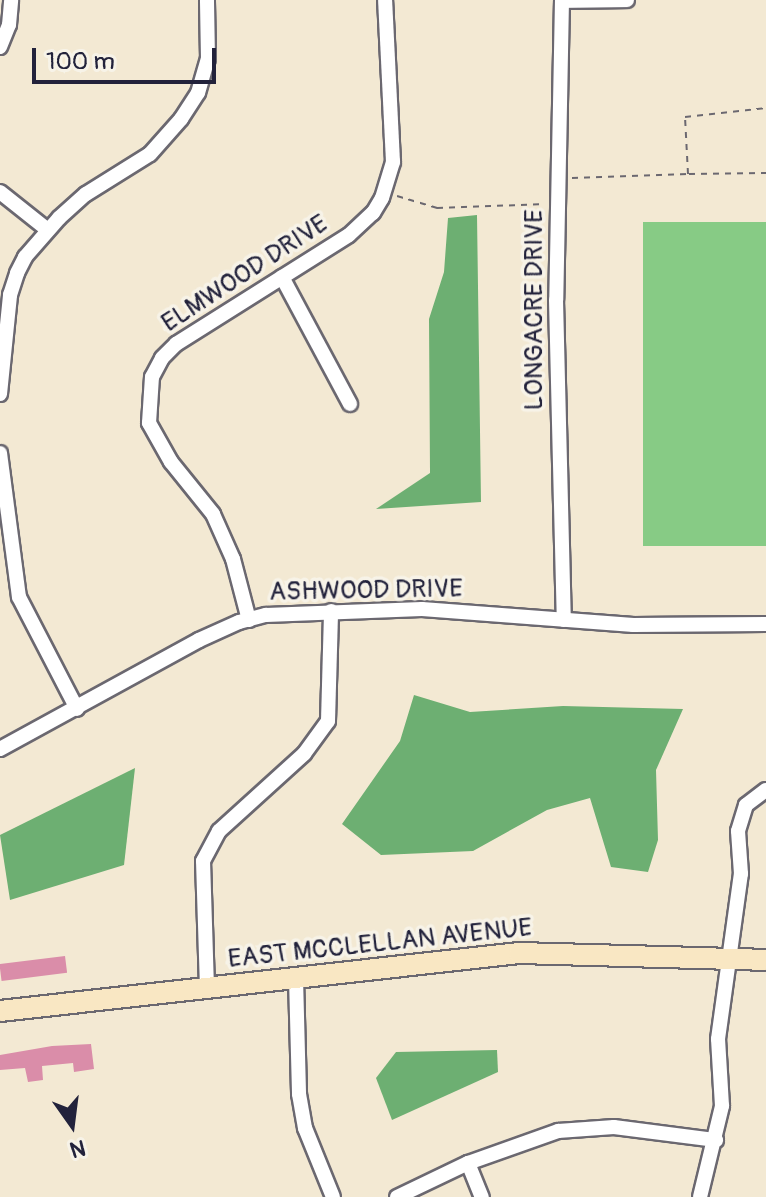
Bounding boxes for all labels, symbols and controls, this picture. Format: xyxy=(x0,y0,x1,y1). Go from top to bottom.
scale bar xyxy=(36,32,220,82)
text: 100 m xyxy=(46,47,115,76)
street label: ELMWOOD DRIVE xyxy=(156,209,334,339)
street label: LONGACRE DRIVE xyxy=(519,210,551,410)
street label: ASHWOOD DRIVE xyxy=(269,574,463,608)
street label: EAST MCCLELLAN AVENUE xyxy=(226,913,534,975)
north arrow xyxy=(32,1085,112,1165)
text: N xyxy=(67,1133,88,1164)

